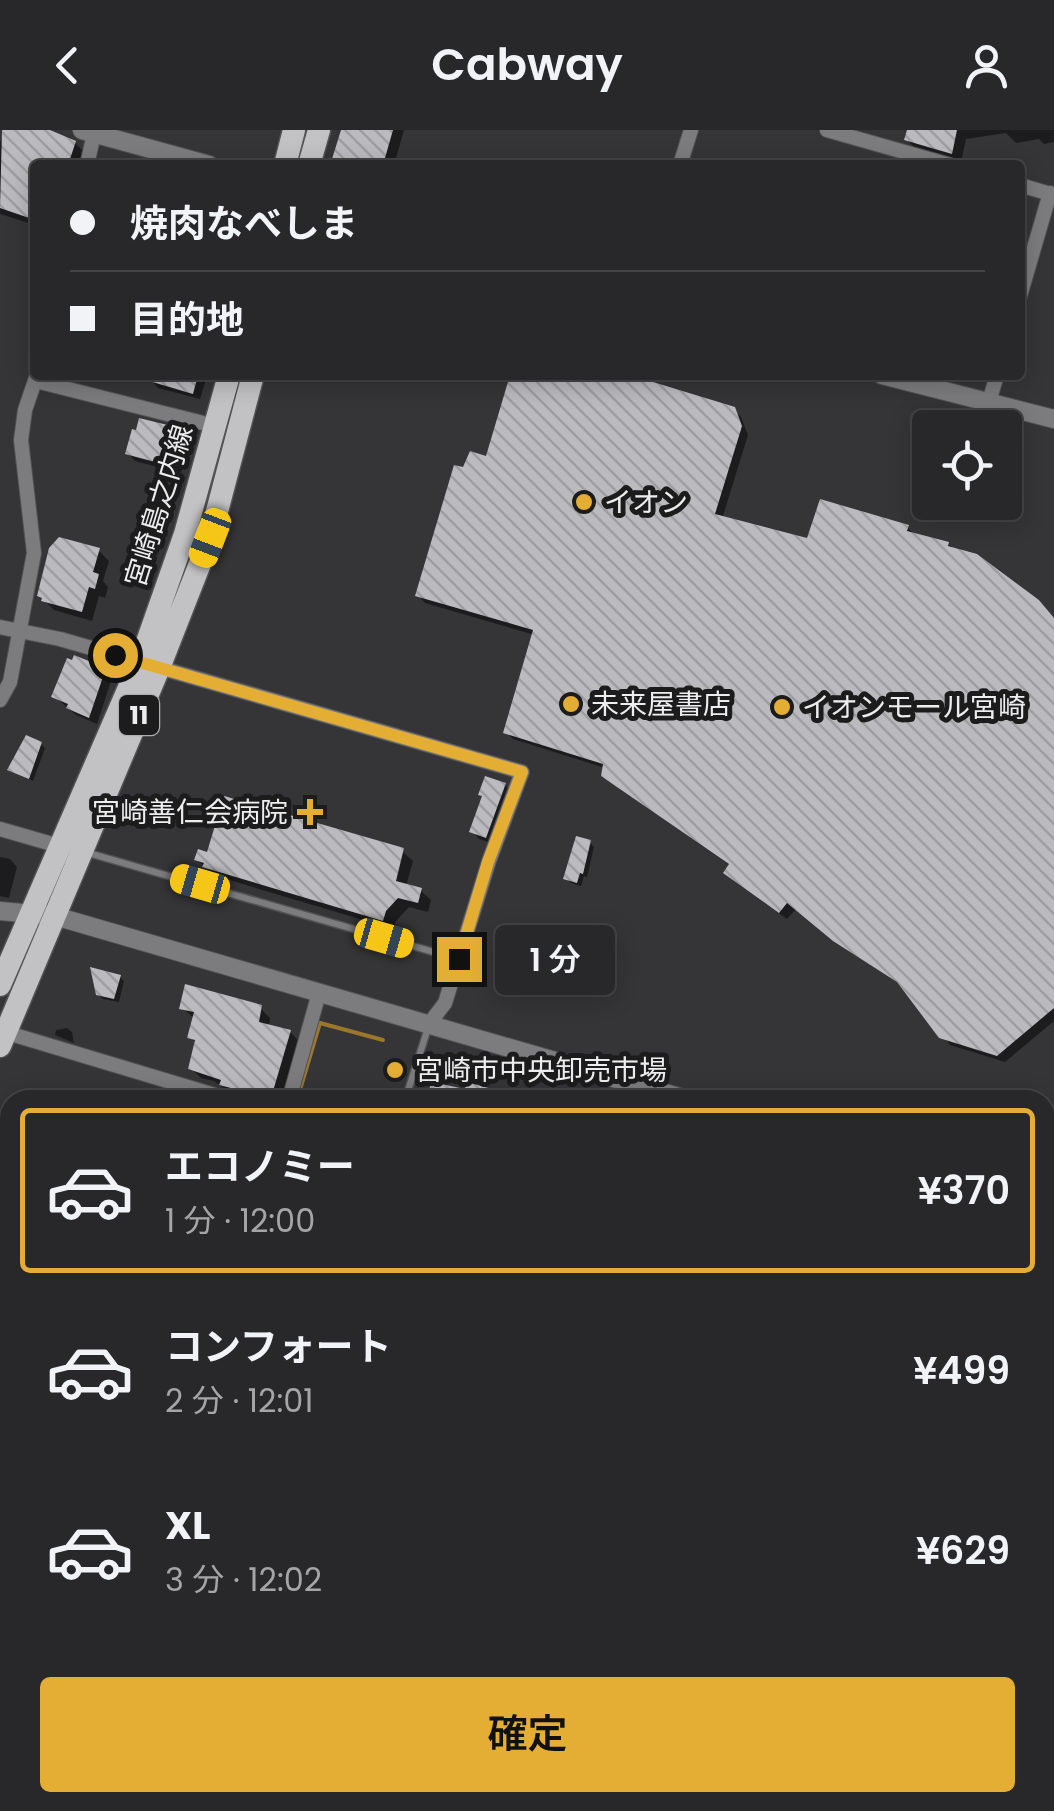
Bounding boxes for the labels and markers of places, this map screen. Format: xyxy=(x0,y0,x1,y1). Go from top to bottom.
place label: イオン xyxy=(604,483,688,522)
marker: イオン xyxy=(573,491,595,513)
place label: 未来屋書店 xyxy=(591,685,731,724)
place label: イオンモール宮崎 xyxy=(802,688,1026,727)
marker: 未来屋書店 xyxy=(560,693,582,715)
marker: イオンモール宮崎 xyxy=(771,696,793,718)
place label: 宮崎善仁会病院 xyxy=(92,793,288,832)
marker: 宮崎善仁会病院 xyxy=(297,799,323,825)
place label: 宮崎市中央卸売市場 xyxy=(415,1051,667,1090)
marker: 宮崎市中央卸売市場 xyxy=(384,1059,406,1081)

